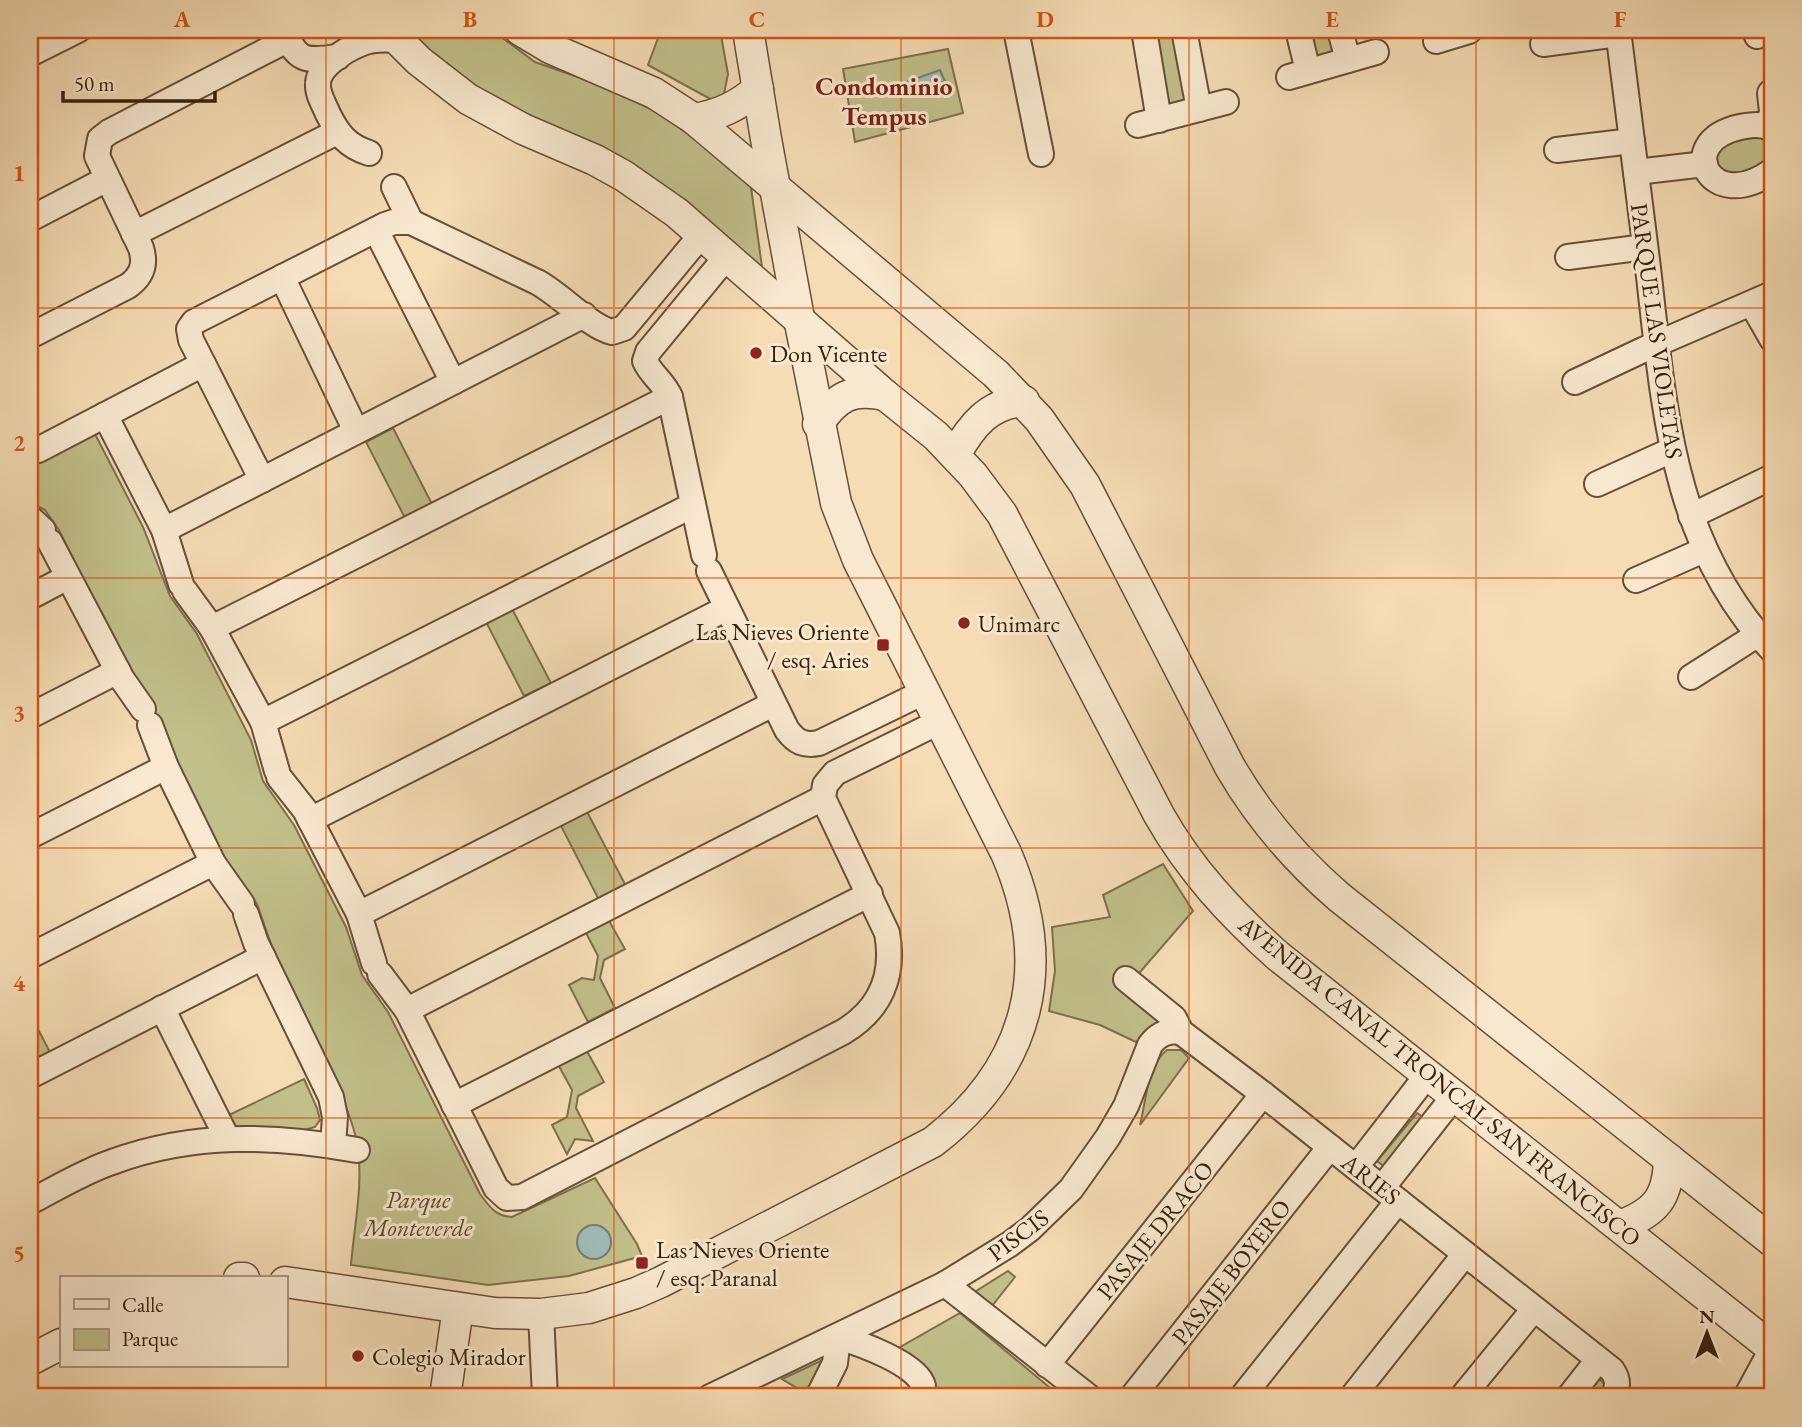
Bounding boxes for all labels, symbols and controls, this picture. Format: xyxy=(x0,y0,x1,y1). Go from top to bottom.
text: A xyxy=(173,4,191,34)
text: B xyxy=(463,4,477,34)
text: C xyxy=(749,4,765,34)
text: D xyxy=(1036,4,1054,34)
text: E xyxy=(1325,4,1339,34)
text: F xyxy=(1614,4,1627,34)
scale bar xyxy=(63,60,215,104)
district label: Condominio Tempus xyxy=(815,69,953,133)
text: 50 m xyxy=(74,70,115,97)
text: 1 xyxy=(13,158,25,188)
street label: PARQUE LAS VIOLETAS xyxy=(1624,201,1690,461)
place label: Don Vicente xyxy=(770,338,887,369)
marker: Don Vicente xyxy=(748,345,764,361)
text: 2 xyxy=(13,428,25,458)
place label: Unimarc xyxy=(978,608,1060,639)
marker: Unimarc xyxy=(956,615,972,631)
place label: Las Nieves Oriente / esq. Aries xyxy=(696,616,869,675)
marker: Las Nieves Oriente / esq. Aries xyxy=(875,637,891,653)
text: 3 xyxy=(13,698,25,728)
street label: AVENIDA CANAL TRONCAL SAN FRANCISCO xyxy=(1232,908,1648,1253)
text: 4 xyxy=(13,968,26,998)
street label: ARIES xyxy=(1334,1146,1407,1212)
street label: PASAJE DRACO xyxy=(1090,1154,1220,1306)
park label: Parque Monteverde xyxy=(362,1184,473,1243)
street label: PASAJE BOYERO xyxy=(1164,1193,1298,1351)
street label: PISCIS xyxy=(981,1202,1055,1268)
place label: Las Nieves Oriente / esq. Paranal xyxy=(656,1234,829,1293)
text: 5 xyxy=(13,1238,25,1268)
marker: Las Nieves Oriente / esq. Paranal xyxy=(634,1255,650,1271)
legend xyxy=(60,1276,287,1368)
text: Calle xyxy=(122,1291,164,1318)
north arrow xyxy=(1672,1298,1742,1368)
text: N xyxy=(1699,1304,1715,1329)
text: Parque xyxy=(122,1325,178,1352)
place label: Colegio Mirador xyxy=(372,1341,526,1372)
marker: Colegio Mirador xyxy=(350,1348,366,1364)

